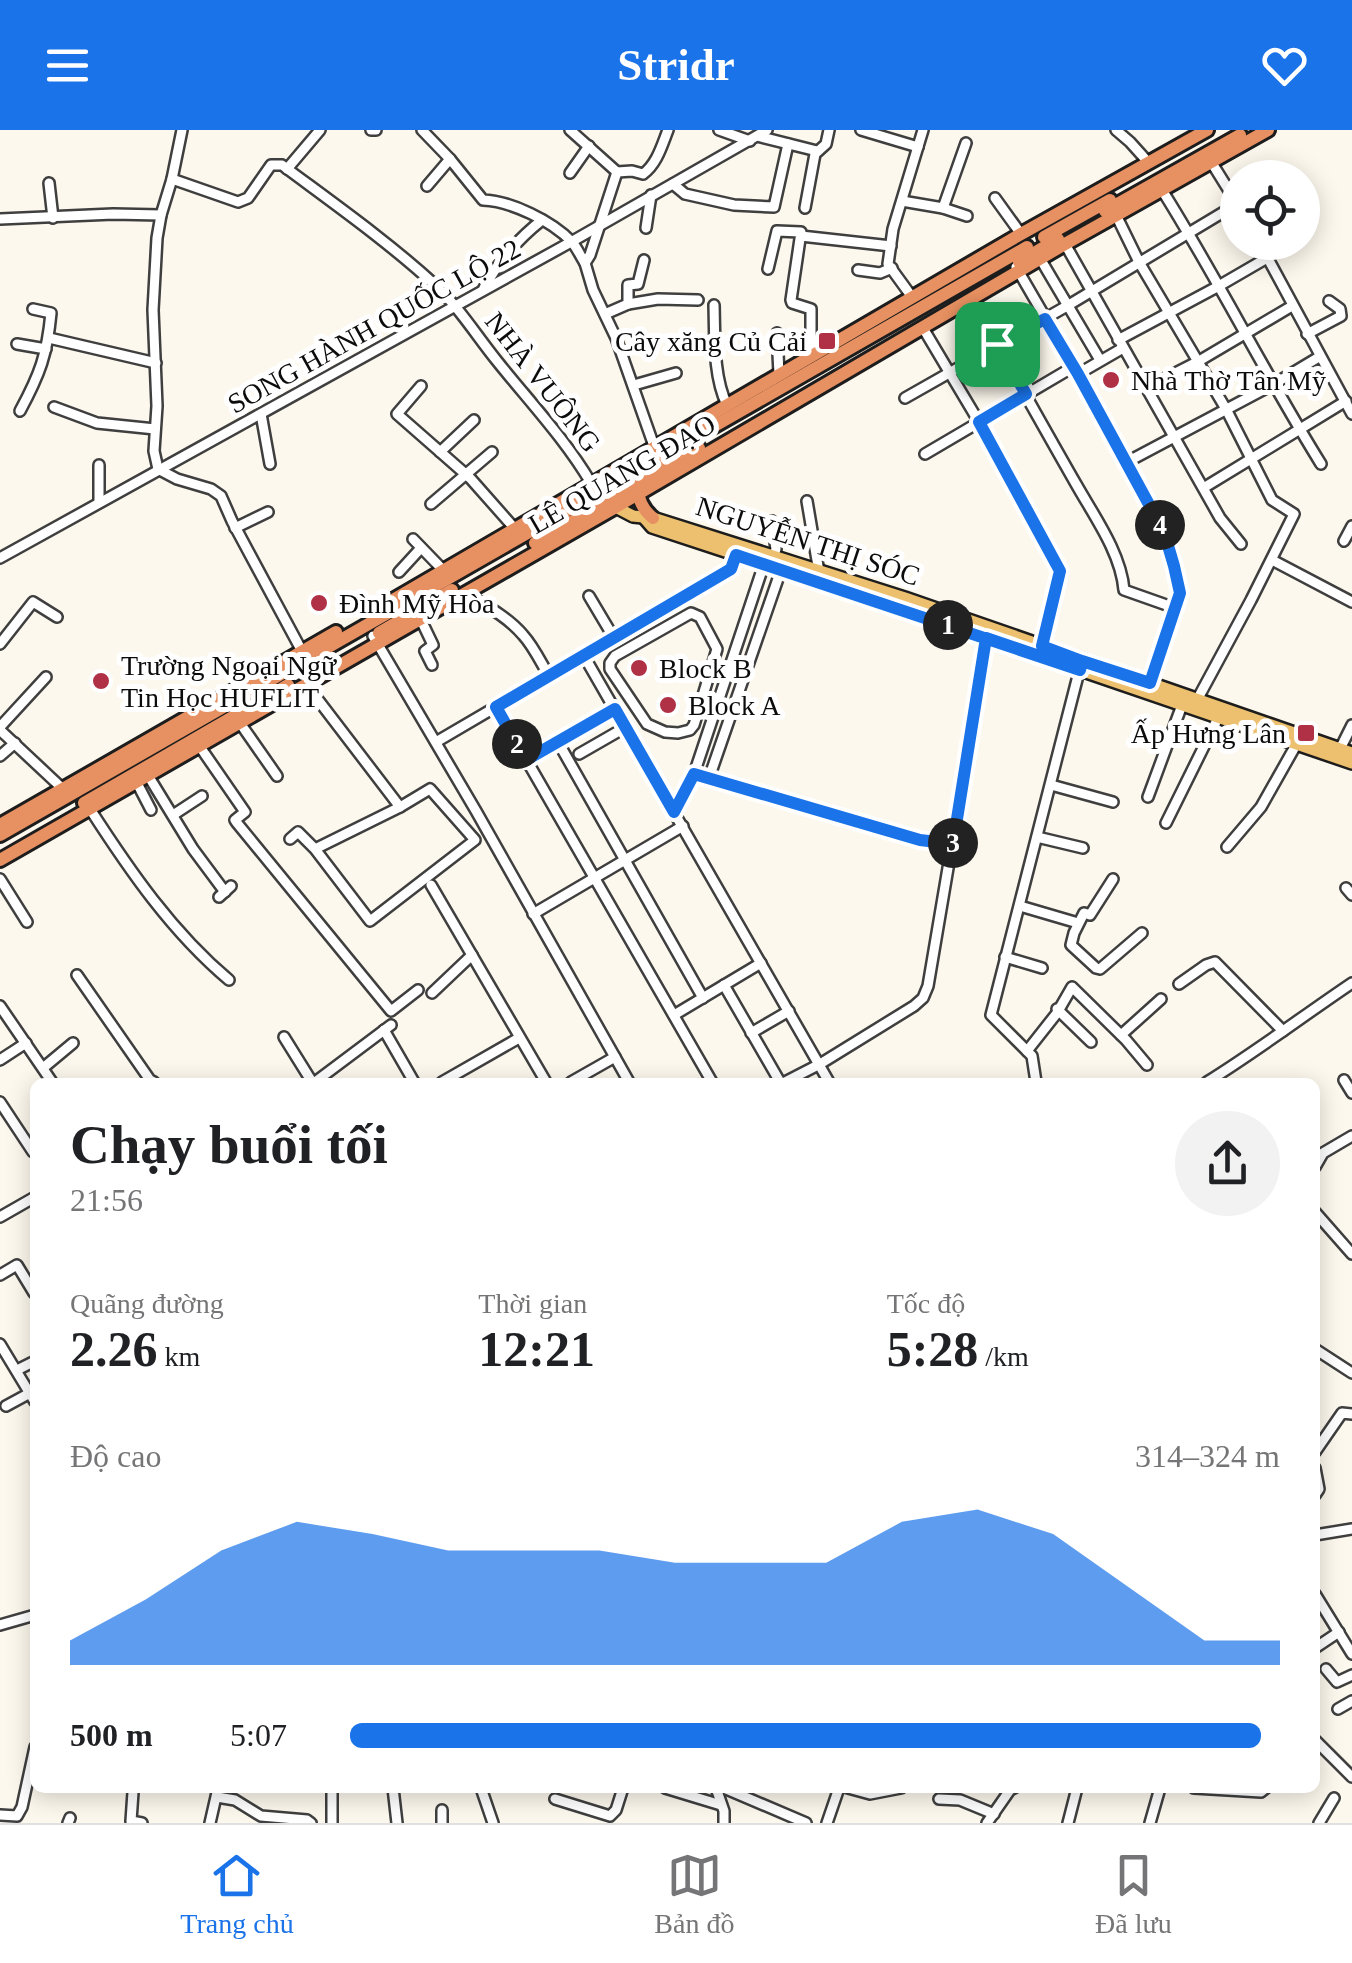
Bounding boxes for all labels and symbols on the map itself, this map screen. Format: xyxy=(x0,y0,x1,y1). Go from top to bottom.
street label: SONG HÀNH QUỐC LỘ 22 xyxy=(222,233,526,419)
pin xyxy=(955,302,1040,387)
street label: NHÀ VUÔNG xyxy=(479,306,607,458)
place label: Cây xăng Củ Cải xyxy=(615,326,807,357)
marker: Cây xăng Củ Cải xyxy=(816,330,838,352)
place label: Nhà Thờ Tân Mỹ xyxy=(1131,365,1326,396)
marker: Nhà Thờ Tân Mỹ xyxy=(1100,369,1122,391)
street label: LÊ QUANG ĐẠO xyxy=(523,408,721,540)
street label: NGUYỄN THỊ SÓC xyxy=(692,489,924,592)
pin: 4 xyxy=(1135,500,1185,550)
place label: Đình Mỹ Hòa xyxy=(339,588,495,619)
marker: Đình Mỹ Hòa xyxy=(308,592,330,614)
pin: 1 xyxy=(923,600,973,650)
place label: Trường Ngoại Ngữ Tin Học HUFLIT xyxy=(121,650,337,713)
place label: Block B xyxy=(659,653,752,684)
marker: Block B xyxy=(628,657,650,679)
marker: Trường Ngoại Ngữ Tin Học HUFLIT xyxy=(90,670,112,692)
place label: Block A xyxy=(688,690,781,721)
marker: Block A xyxy=(657,694,679,716)
place label: Ấp Hưng Lân xyxy=(1131,718,1286,749)
pin: 2 xyxy=(492,719,542,769)
marker: Ấp Hưng Lân xyxy=(1295,722,1317,744)
pin: 3 xyxy=(928,818,978,868)

